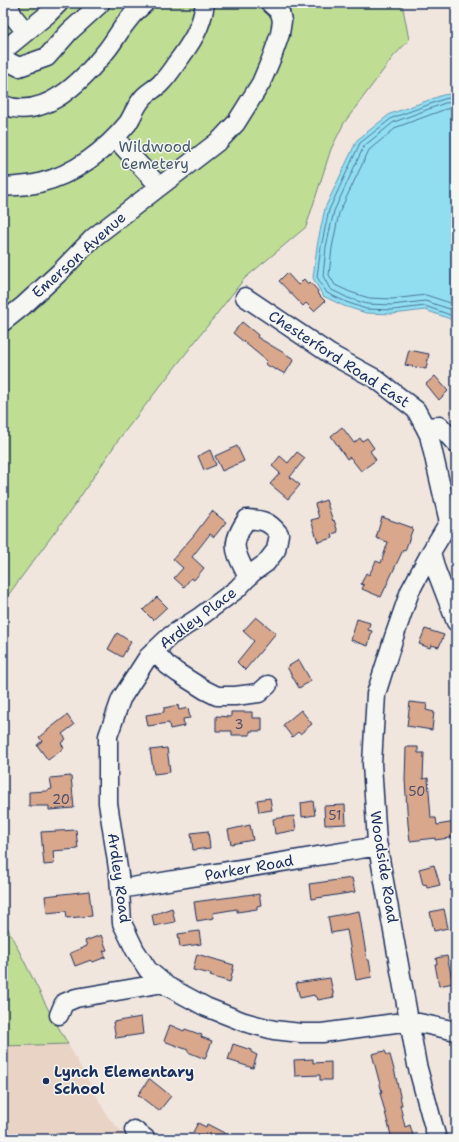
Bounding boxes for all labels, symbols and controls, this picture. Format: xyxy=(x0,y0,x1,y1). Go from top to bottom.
park label: Wildwood Cemetery xyxy=(119,137,192,174)
street label: Emerson Avenue xyxy=(28,207,130,303)
street label: Chesterford Road East xyxy=(265,306,413,412)
street label: Ardley Place xyxy=(156,583,240,653)
house number: 3 xyxy=(234,716,244,733)
house number: 50 xyxy=(409,783,425,800)
house number: 20 xyxy=(52,791,70,808)
house number: 51 xyxy=(329,807,341,824)
street label: Woodside Road xyxy=(365,810,403,925)
street label: Ardley Road xyxy=(103,832,135,925)
street label: Parker Road xyxy=(203,850,295,886)
place label: Lynch Elementary School xyxy=(54,1062,194,1099)
marker: Lynch Elementary School xyxy=(41,1076,51,1086)

